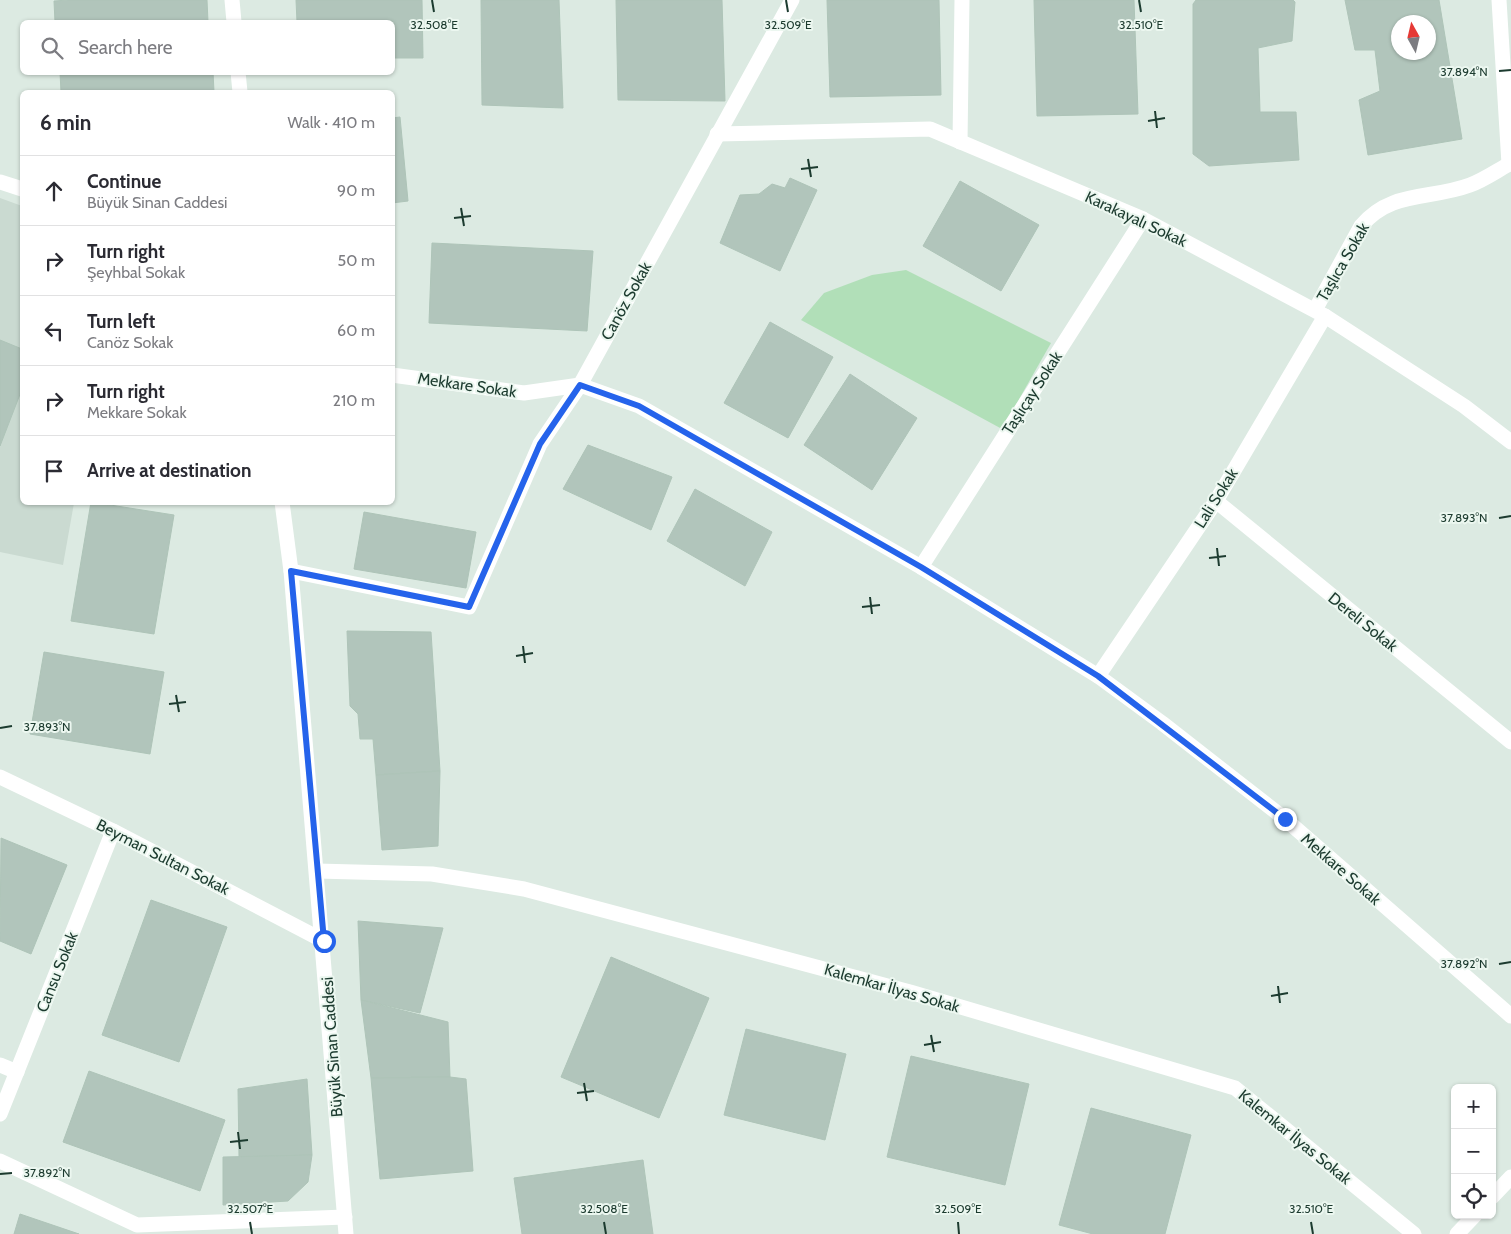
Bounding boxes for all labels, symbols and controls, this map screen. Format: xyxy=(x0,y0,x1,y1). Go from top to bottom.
north arrow xyxy=(1391,15,1436,60)
text: 32.508°E xyxy=(410,17,458,32)
text: 32.509°E xyxy=(764,17,812,32)
text: 32.510°E xyxy=(1119,17,1163,32)
search box xyxy=(20,20,395,75)
icon: search xyxy=(38,34,66,62)
text: Search here xyxy=(78,36,172,59)
text: 37.894°N xyxy=(1440,64,1488,79)
text: 6 min xyxy=(40,110,91,135)
text: Walk · 410 m xyxy=(288,113,375,132)
text: Continue xyxy=(87,170,161,193)
icon: ahead xyxy=(40,177,68,205)
text: 90 m xyxy=(337,181,375,200)
street label: Karakayalı Sokak xyxy=(1082,187,1191,251)
text: Büyük Sinan Caddesi xyxy=(87,193,227,212)
street label: Taşlıca Sokak xyxy=(1313,219,1374,305)
text: Turn right xyxy=(87,240,165,263)
icon: right xyxy=(40,247,68,275)
text: 50 m xyxy=(338,251,375,270)
street label: Canöz Sokak xyxy=(597,258,656,343)
text: Şeyhbal Sokak xyxy=(87,263,185,282)
text: Turn left xyxy=(87,310,155,333)
icon: left xyxy=(40,317,68,345)
text: 60 m xyxy=(337,321,375,340)
text: Canöz Sokak xyxy=(87,333,173,352)
street label: Taşlıçay Sokak xyxy=(998,347,1066,438)
street label: Mekkare Sokak xyxy=(416,369,518,401)
text: Turn right xyxy=(87,380,165,403)
icon: right xyxy=(40,387,68,415)
text: 210 m xyxy=(333,391,375,410)
text: Mekkare Sokak xyxy=(87,403,187,422)
icon: arrive xyxy=(40,457,68,485)
text: Arrive at destination xyxy=(87,459,251,482)
street label: Lali Sokak xyxy=(1190,464,1242,531)
text: 37.893°N xyxy=(1440,510,1488,525)
street label: Dereli Sokak xyxy=(1325,588,1402,656)
text: 37.893°N xyxy=(23,719,71,734)
route end xyxy=(1274,808,1297,831)
street label: Beyman Sultan Sokak xyxy=(93,815,234,899)
street label: Mekkare Sokak xyxy=(1297,829,1385,909)
street label: Cansu Sokak xyxy=(32,928,82,1015)
route start xyxy=(313,930,336,953)
text: 37.892°N xyxy=(1441,956,1487,971)
street label: Kalemkar İlyas Sokak xyxy=(822,960,963,1017)
street label: Büyük Sinan Caddesi xyxy=(318,976,346,1118)
map controls xyxy=(1451,1084,1496,1219)
button: + xyxy=(1451,1084,1496,1129)
street label: Kalemkar İlyas Sokak xyxy=(1235,1086,1356,1189)
button: − xyxy=(1451,1129,1496,1174)
text: 37.892°N xyxy=(24,1165,70,1180)
button: locate xyxy=(1451,1174,1496,1219)
text: 32.507°E xyxy=(227,1201,273,1216)
text: 32.508°E xyxy=(580,1201,628,1216)
text: 32.509°E xyxy=(934,1201,982,1216)
text: 32.510°E xyxy=(1289,1201,1333,1216)

